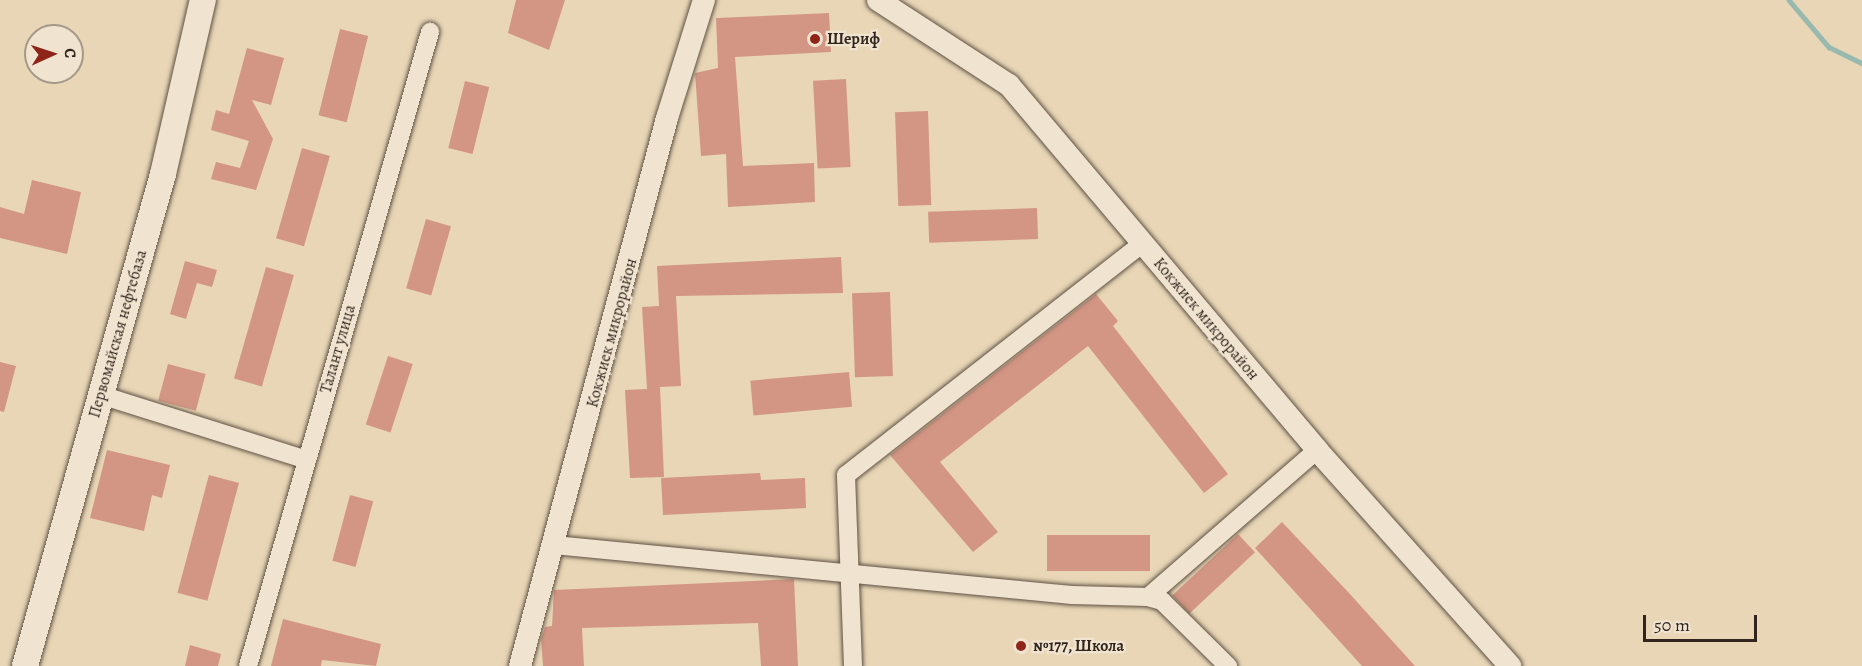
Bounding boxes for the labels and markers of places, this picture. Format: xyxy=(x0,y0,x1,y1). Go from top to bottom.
place label: Шериф xyxy=(827,29,880,49)
marker: Шериф xyxy=(808,32,822,46)
place label: №177, Школа xyxy=(1033,636,1124,656)
marker: №177, Школа xyxy=(1014,639,1028,653)

